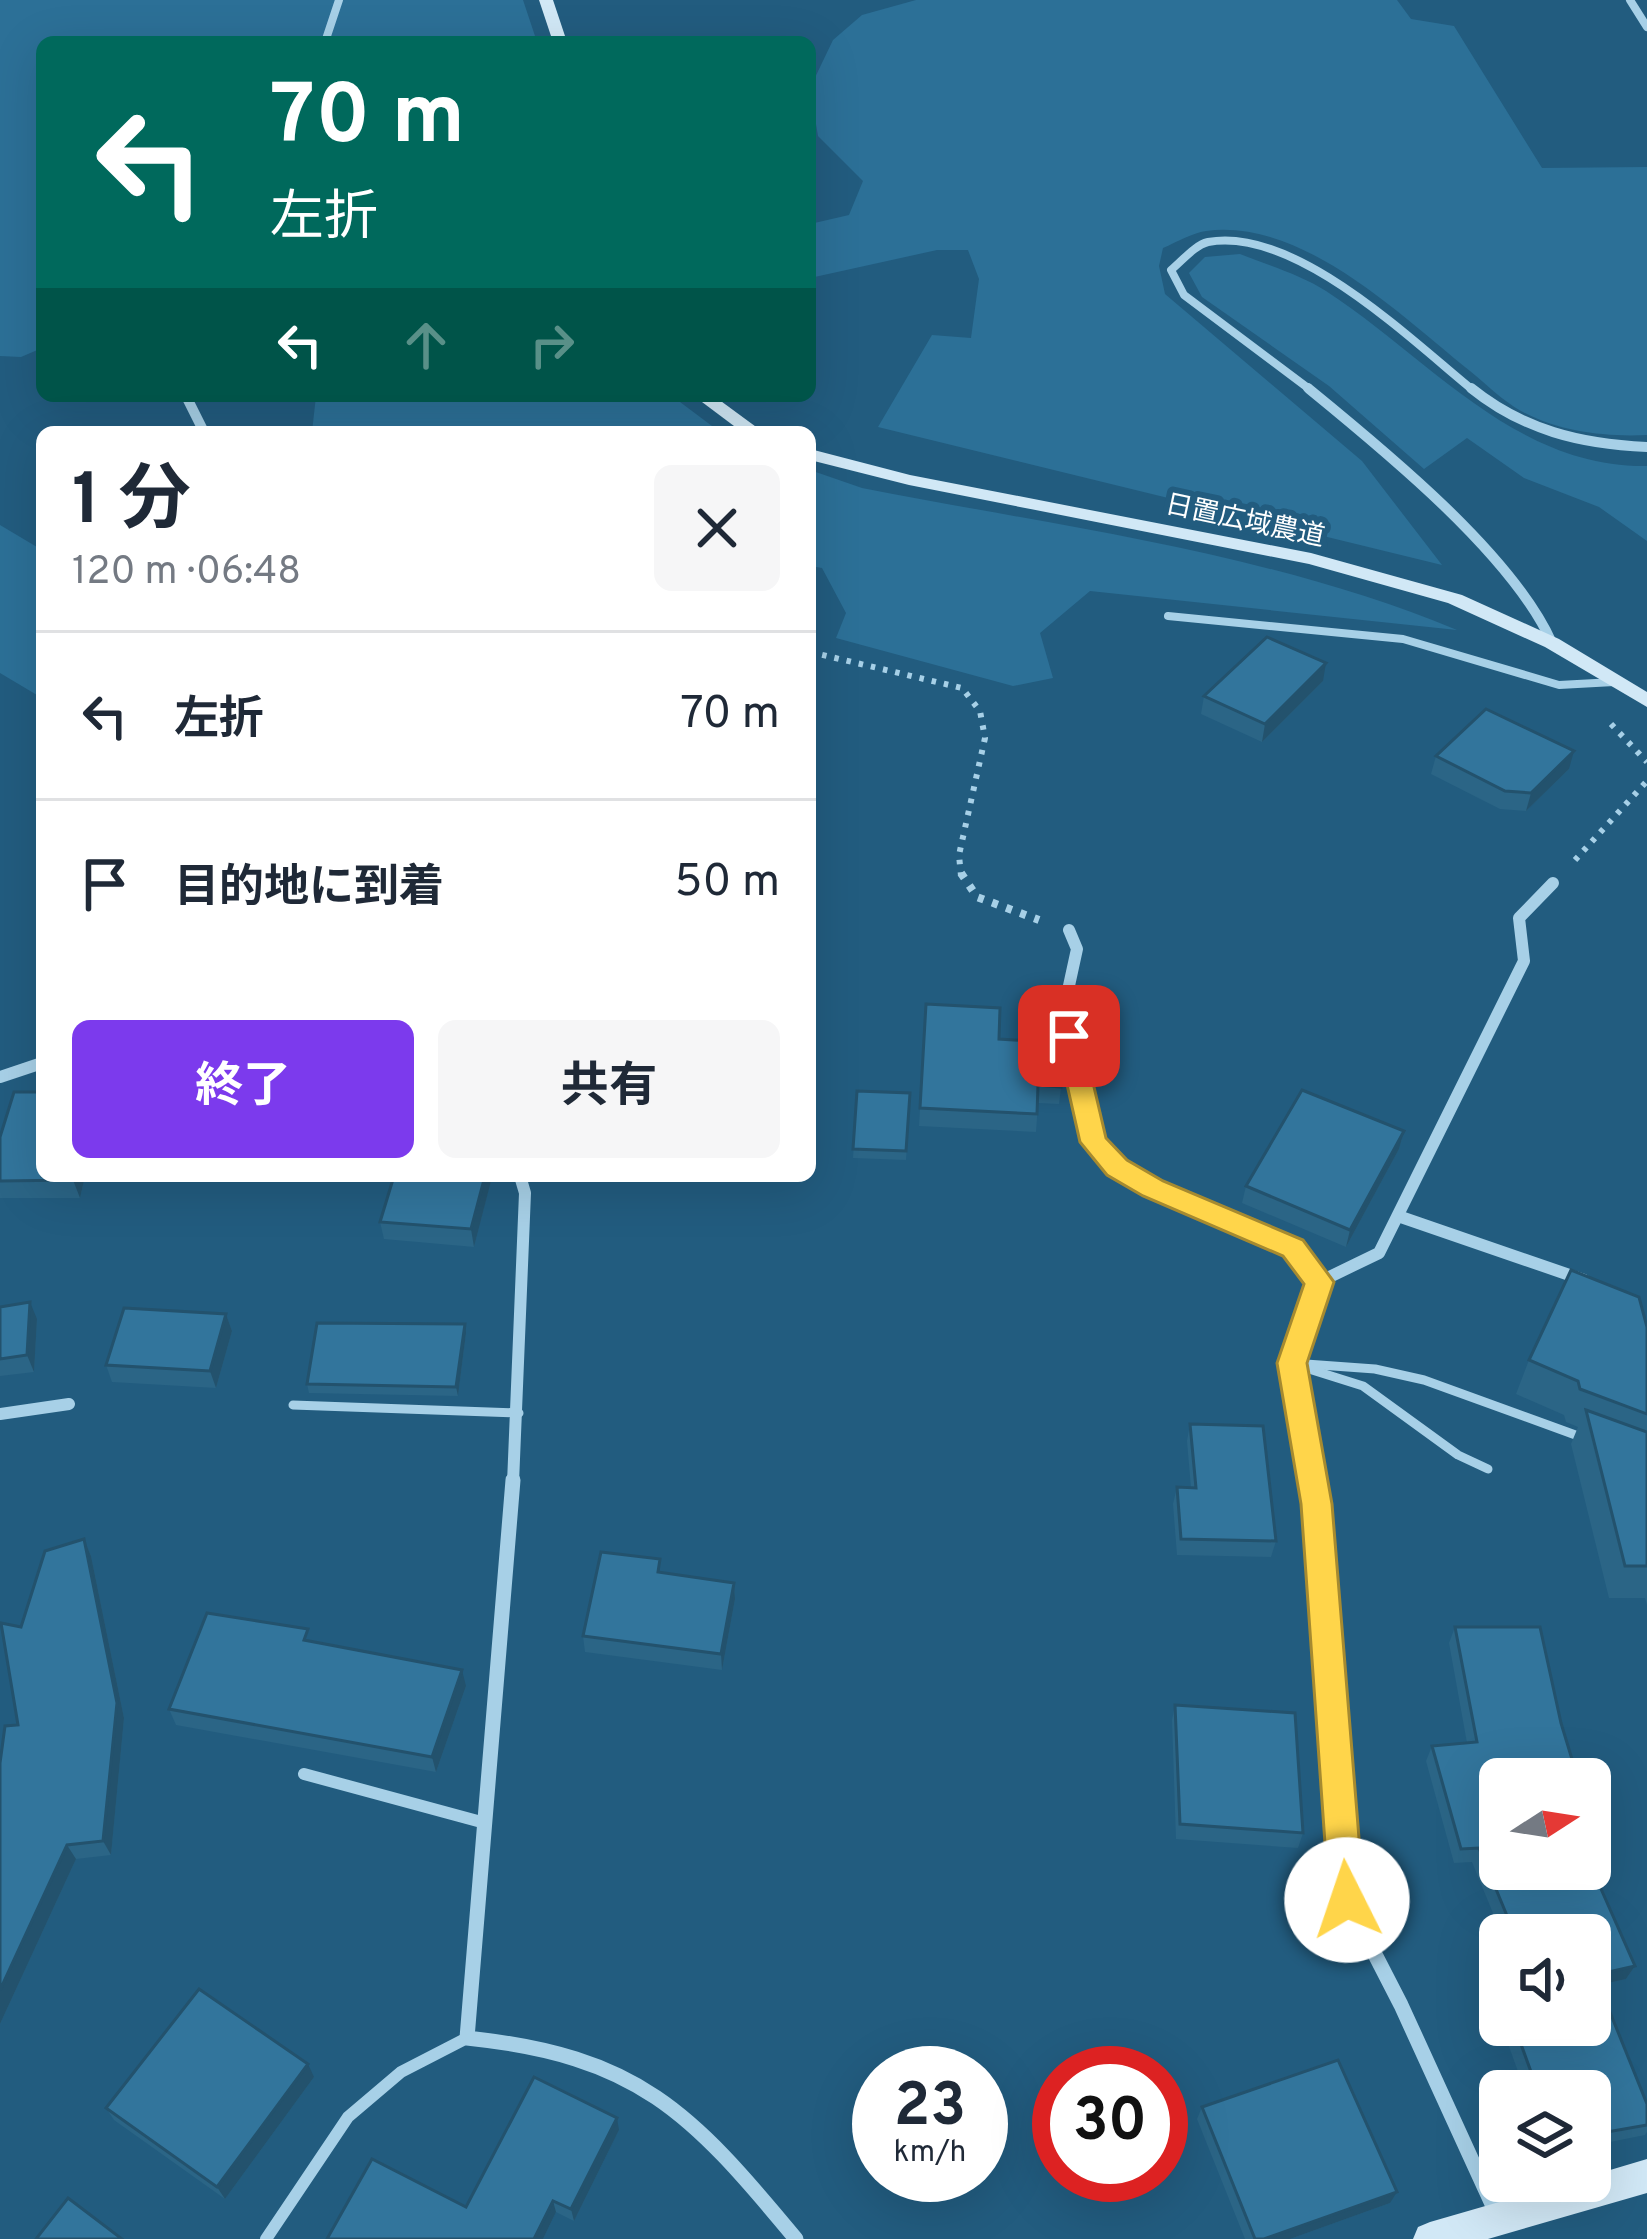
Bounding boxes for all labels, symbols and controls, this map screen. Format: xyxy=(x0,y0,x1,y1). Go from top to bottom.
text: 70 m xyxy=(270,67,465,173)
icon: left xyxy=(72,84,228,240)
text: 左折 xyxy=(270,186,378,255)
icon: left xyxy=(267,312,333,378)
icon: ahead xyxy=(393,312,459,378)
icon: right xyxy=(519,312,585,378)
text: 1 分 xyxy=(72,458,191,550)
button: close xyxy=(654,465,780,591)
street label: 日置広域農道 xyxy=(1162,488,1327,555)
text: 120 m · 06:48 xyxy=(72,549,301,598)
icon: left xyxy=(72,683,138,749)
text: 70 m xyxy=(680,687,780,744)
text: 左折 xyxy=(174,693,264,750)
icon: arrive xyxy=(72,851,138,917)
text: 50 m xyxy=(675,855,780,912)
text: 目的地に到着 xyxy=(174,861,444,918)
pin xyxy=(1018,985,1120,1087)
icon: arrive xyxy=(1036,1003,1102,1069)
button: 終了 xyxy=(72,1020,414,1158)
button: 共有 xyxy=(438,1020,780,1158)
north arrow xyxy=(1479,1758,1611,1890)
map controls xyxy=(1479,1758,1611,2202)
position arrow xyxy=(1284,1837,1410,1963)
button: sound xyxy=(1479,1914,1611,2046)
speed limit sign: 30 xyxy=(1032,2046,1188,2202)
button: layers xyxy=(1479,2070,1611,2202)
text: 23 xyxy=(894,2071,966,2147)
text: km/h xyxy=(894,2135,966,2172)

